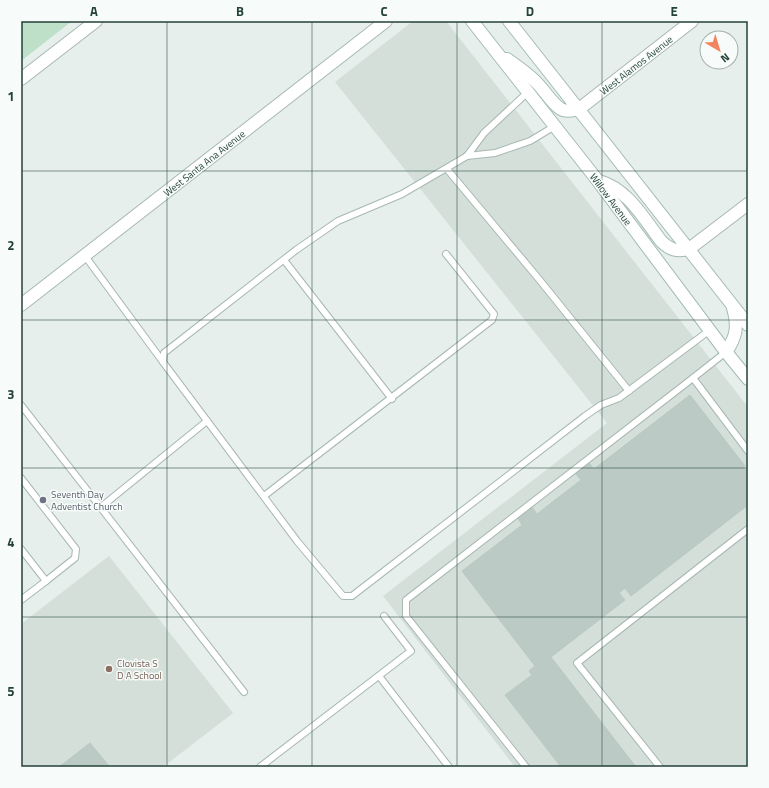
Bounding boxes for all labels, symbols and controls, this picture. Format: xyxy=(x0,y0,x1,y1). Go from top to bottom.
text: A xyxy=(90,1,98,21)
text: B xyxy=(236,1,244,21)
text: C xyxy=(380,1,388,21)
text: D xyxy=(526,1,534,21)
text: E xyxy=(670,1,678,21)
north arrow xyxy=(699,30,739,70)
street label: West Alamos Avenue xyxy=(597,32,676,99)
text: N xyxy=(717,49,733,67)
text: 1 xyxy=(7,86,15,106)
street label: West Santa Ana Avenue xyxy=(160,127,248,200)
street label: Willow Avenue xyxy=(586,170,635,229)
text: 2 xyxy=(7,235,15,255)
text: 3 xyxy=(7,384,15,404)
place label: Seventh Day Adventist Church xyxy=(51,487,123,514)
marker: Seventh Day Adventist Church xyxy=(38,495,48,505)
text: 4 xyxy=(7,532,15,552)
place label: Clovista S D A School xyxy=(117,656,162,683)
marker: Clovista S D A School xyxy=(104,664,114,674)
text: 5 xyxy=(7,681,15,701)

